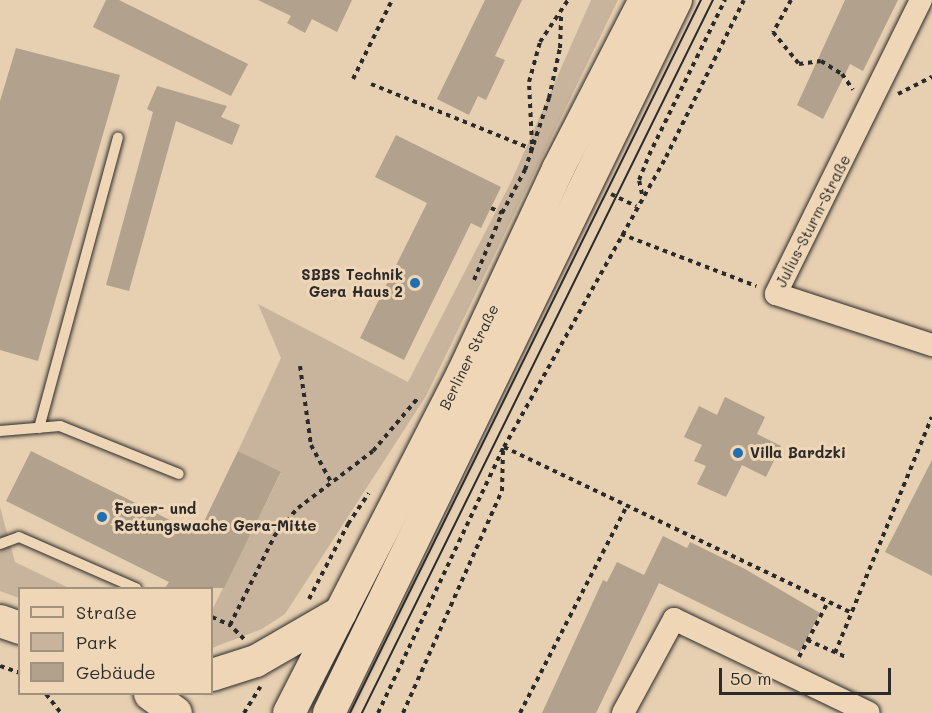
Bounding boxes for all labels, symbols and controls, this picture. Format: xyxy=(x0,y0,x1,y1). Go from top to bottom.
street label: Julius-Sturm-Straße xyxy=(772,152,854,290)
place label: SBBS Technik Gera Haus 2 xyxy=(301,265,403,300)
marker: SBBS Technik Gera Haus 2 xyxy=(408,276,422,290)
street label: Berliner Straße xyxy=(436,301,502,413)
place label: Villa Bardzki xyxy=(750,444,846,462)
marker: Villa Bardzki xyxy=(731,446,745,460)
place label: Feuer- und Rettungswache Gera-Mitte xyxy=(114,499,316,534)
marker: Feuer- und Rettungswache Gera-Mitte xyxy=(95,510,109,524)
legend xyxy=(18,587,213,695)
text: Straße xyxy=(76,600,137,624)
text: Park xyxy=(76,630,117,654)
scale bar xyxy=(722,656,894,694)
text: Gebäude xyxy=(76,660,156,684)
text: 50 m xyxy=(730,666,772,690)

